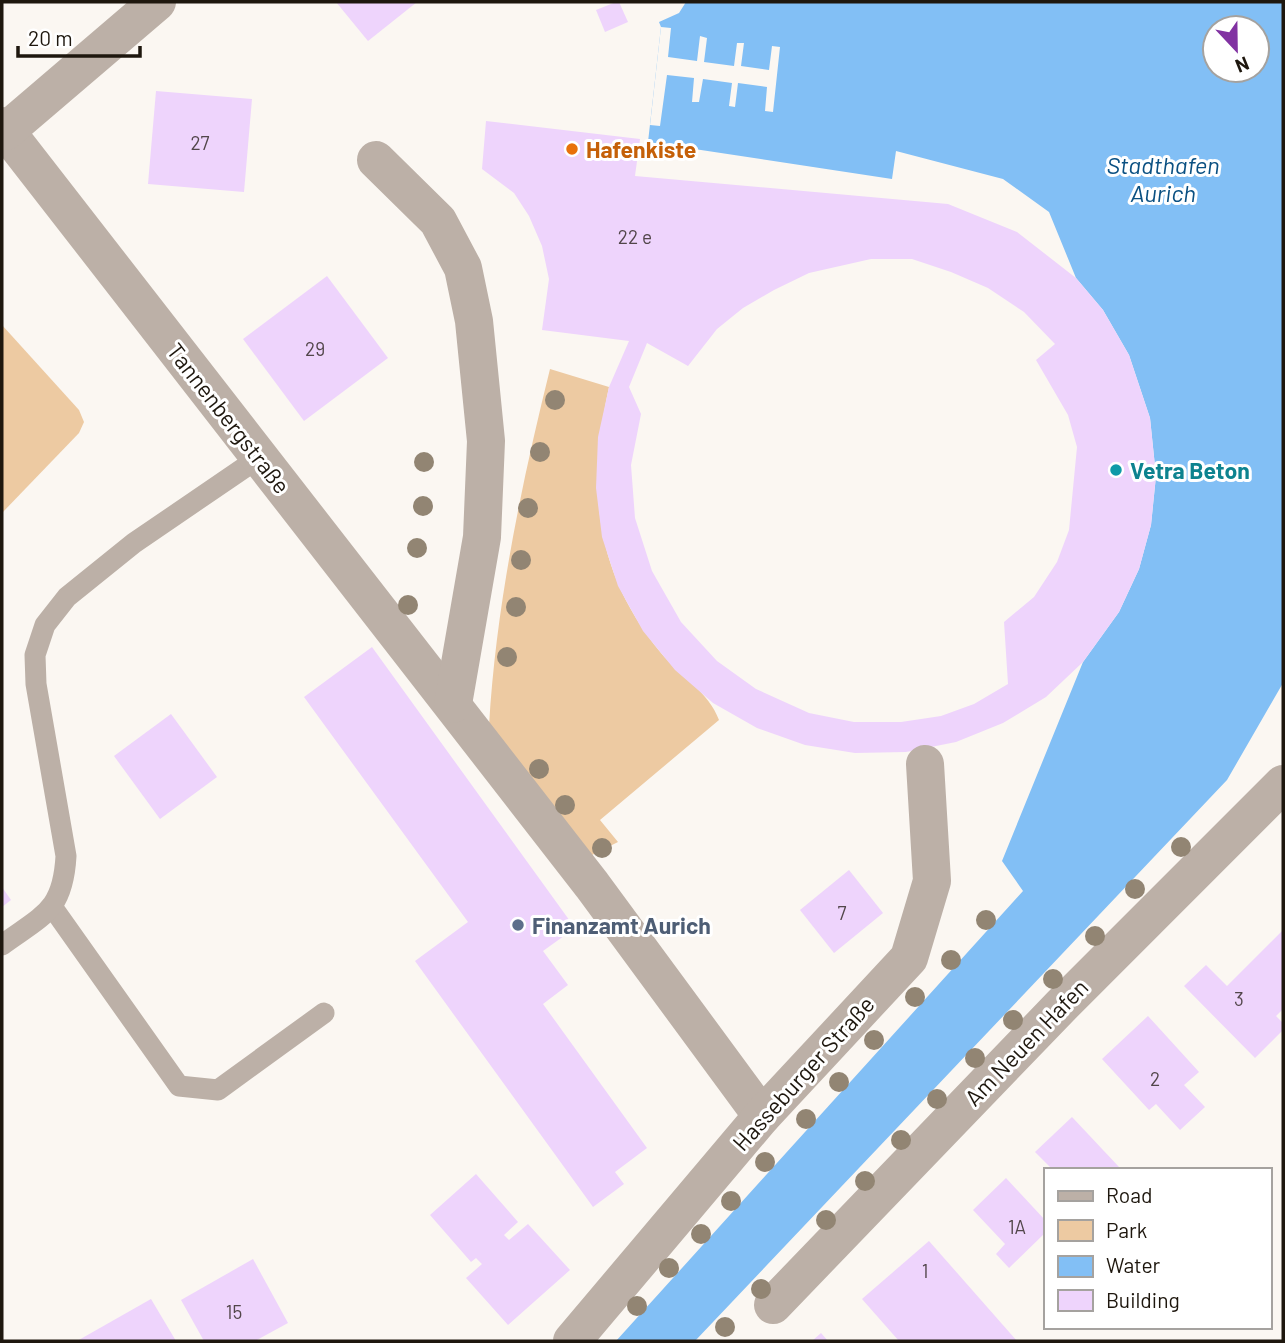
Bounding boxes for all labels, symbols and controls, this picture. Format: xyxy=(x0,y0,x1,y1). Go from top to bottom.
scale bar xyxy=(18,14,140,58)
north arrow xyxy=(1201,14,1271,84)
text: 20 m xyxy=(28,25,73,50)
text: N xyxy=(1232,52,1253,78)
house number: 27 xyxy=(190,131,210,154)
place label: Hafenkiste xyxy=(586,135,696,163)
marker: Hafenkiste xyxy=(564,141,580,157)
water label: Stadthafen Aurich xyxy=(1106,150,1220,207)
house number: 22 e xyxy=(618,225,652,248)
street label: Tannenbergstraße xyxy=(162,337,296,499)
house number: 29 xyxy=(305,337,325,360)
place label: Vetra Beton xyxy=(1130,456,1250,484)
marker: Vetra Beton xyxy=(1108,462,1124,478)
house number: 7 xyxy=(838,901,847,924)
place label: Finanzamt Aurich xyxy=(532,911,711,939)
marker: Finanzamt Aurich xyxy=(510,917,526,933)
street label: Am Neuen Hafen xyxy=(958,973,1094,1111)
house number: 3 xyxy=(1234,987,1244,1010)
street label: Hasseburger Straße xyxy=(726,990,880,1156)
house number: 2 xyxy=(1150,1067,1160,1090)
legend xyxy=(1044,1168,1271,1329)
text: Road xyxy=(1106,1182,1152,1207)
house number: 1A xyxy=(1008,1215,1026,1238)
text: Park xyxy=(1106,1217,1147,1242)
text: Water xyxy=(1106,1252,1161,1277)
house number: 1 xyxy=(922,1259,928,1282)
text: Building xyxy=(1106,1287,1180,1312)
house number: 15 xyxy=(226,1300,242,1323)

